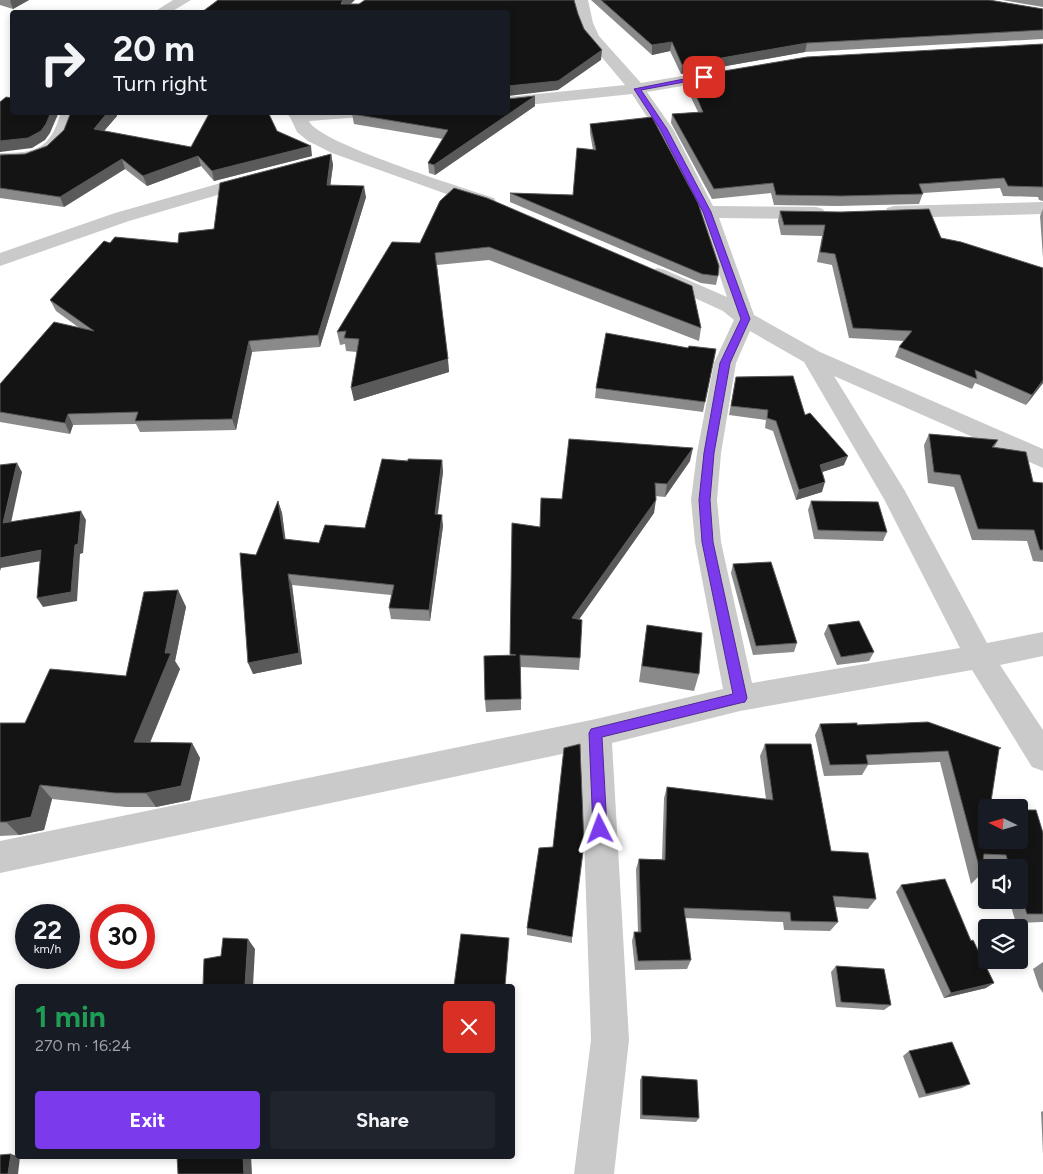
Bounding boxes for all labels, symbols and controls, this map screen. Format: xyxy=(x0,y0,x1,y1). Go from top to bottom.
text: 20 m xyxy=(113,28,195,70)
icon: right xyxy=(30,30,95,95)
pin xyxy=(683,56,725,98)
icon: arrive xyxy=(690,63,718,91)
text: Turn right xyxy=(113,70,208,97)
north arrow xyxy=(978,799,1028,849)
map controls xyxy=(978,799,1028,969)
position arrow xyxy=(573,802,625,854)
button: sound xyxy=(978,859,1028,909)
speed limit sign: 30 xyxy=(90,904,155,969)
text: 22 xyxy=(33,915,62,945)
button: layers xyxy=(978,919,1028,969)
text: km/h xyxy=(34,942,61,956)
text: 1 min xyxy=(35,998,106,1035)
button: close xyxy=(443,1001,495,1053)
text: 270 m · 16:24 xyxy=(35,1036,131,1055)
button: Exit xyxy=(35,1091,260,1149)
button: Share xyxy=(270,1091,495,1149)

